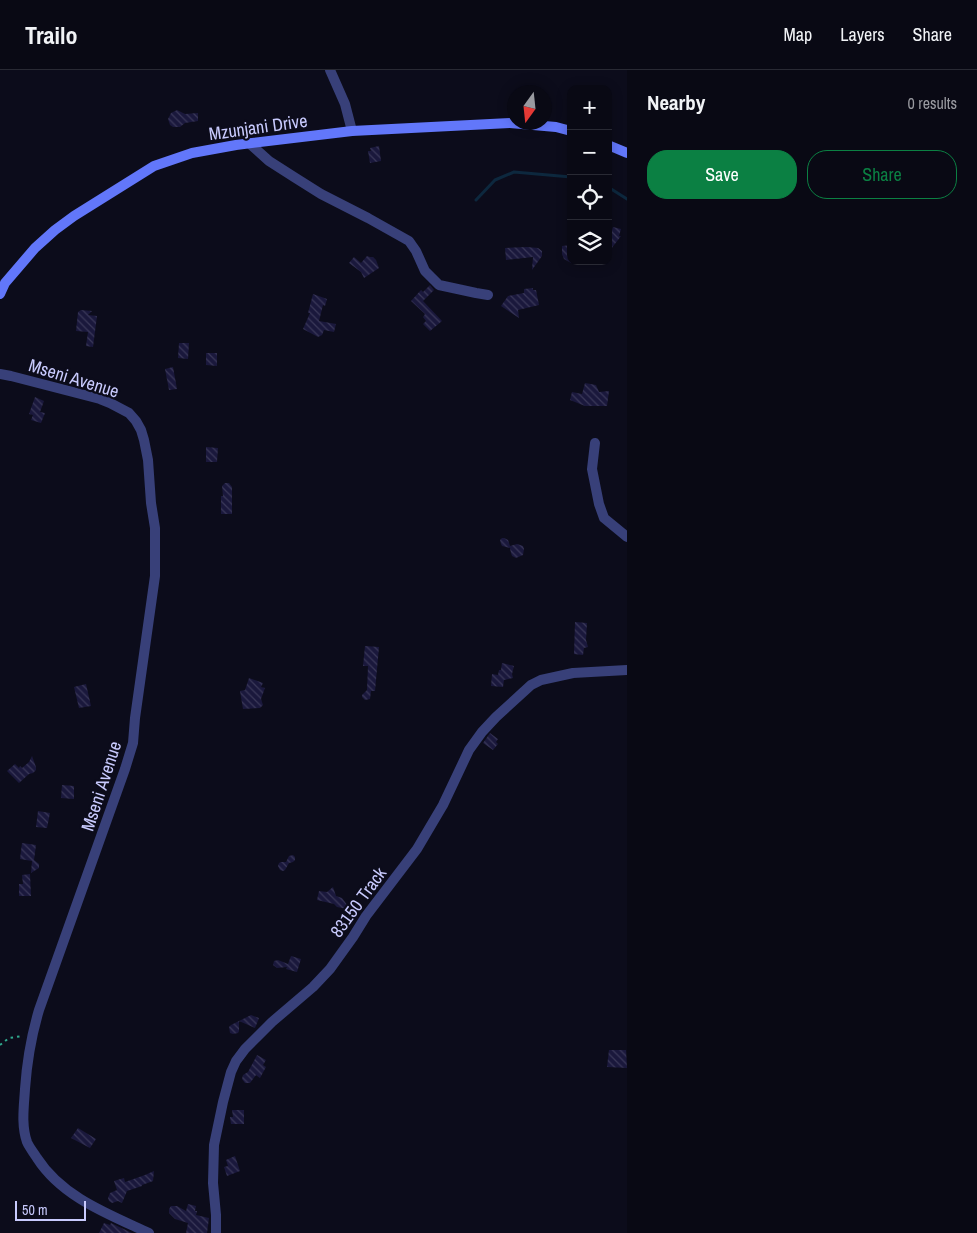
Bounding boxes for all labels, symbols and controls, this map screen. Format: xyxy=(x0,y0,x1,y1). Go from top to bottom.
text: Trailo xyxy=(25,19,78,51)
text: Map xyxy=(784,22,812,47)
text: Layers xyxy=(840,22,885,47)
text: Share xyxy=(913,22,952,47)
north arrow xyxy=(507,85,552,130)
map controls xyxy=(567,85,612,265)
button: + xyxy=(567,85,612,130)
text: Nearby xyxy=(647,88,705,117)
text: 0 results xyxy=(907,92,957,114)
street label: Mzunjani Drive xyxy=(207,108,309,146)
button: − xyxy=(567,130,612,175)
button: Save xyxy=(647,150,797,199)
button: Share xyxy=(807,150,957,199)
button: locate xyxy=(567,175,612,220)
button: layers xyxy=(567,220,612,265)
street label: Mseni Avenue xyxy=(26,352,122,404)
street label: Mseni Avenue xyxy=(75,738,127,834)
street label: 83150 Track xyxy=(324,861,392,942)
scale bar xyxy=(15,1198,86,1221)
text: 50 m xyxy=(22,1201,48,1219)

